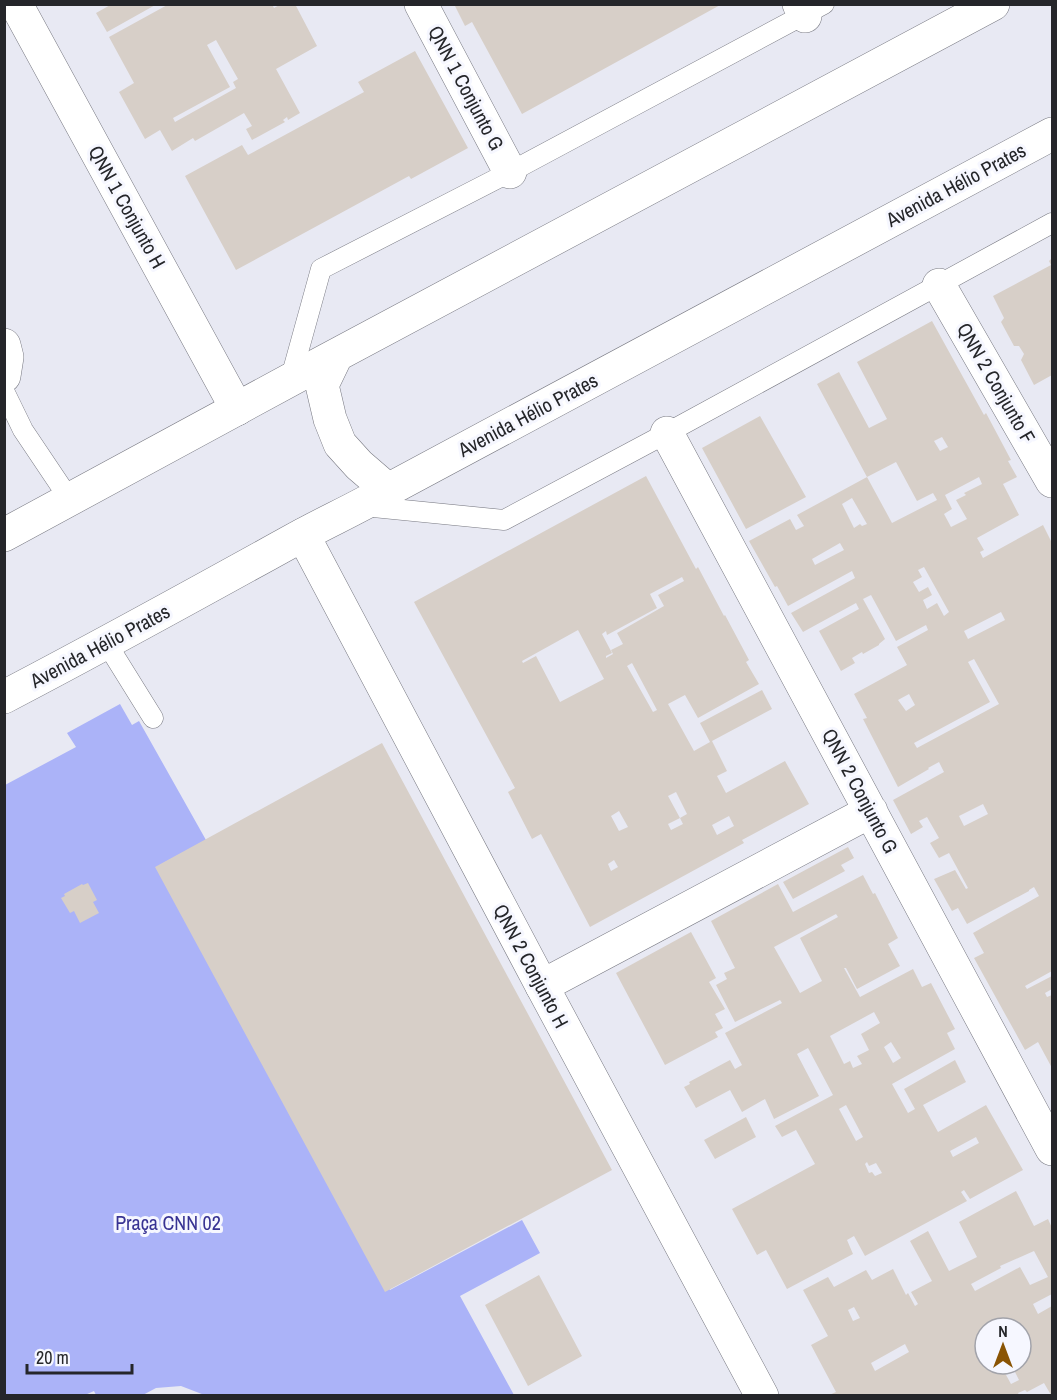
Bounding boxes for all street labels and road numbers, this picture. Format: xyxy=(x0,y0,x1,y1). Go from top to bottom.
street label: QNN 1 Conjunto G xyxy=(422,21,511,155)
street label: Avenida Hélio Prates xyxy=(880,136,1030,233)
street label: QNN 1 Conjunto H xyxy=(82,140,172,273)
street label: QNN 2 Conjunto F xyxy=(951,318,1042,448)
street label: Avenida Hélio Prates xyxy=(452,366,602,463)
street label: Avenida Hélio Prates xyxy=(24,597,174,694)
street label: QNN 2 Conjunto G xyxy=(816,724,905,858)
street label: QNN 2 Conjunto H xyxy=(487,899,575,1032)

